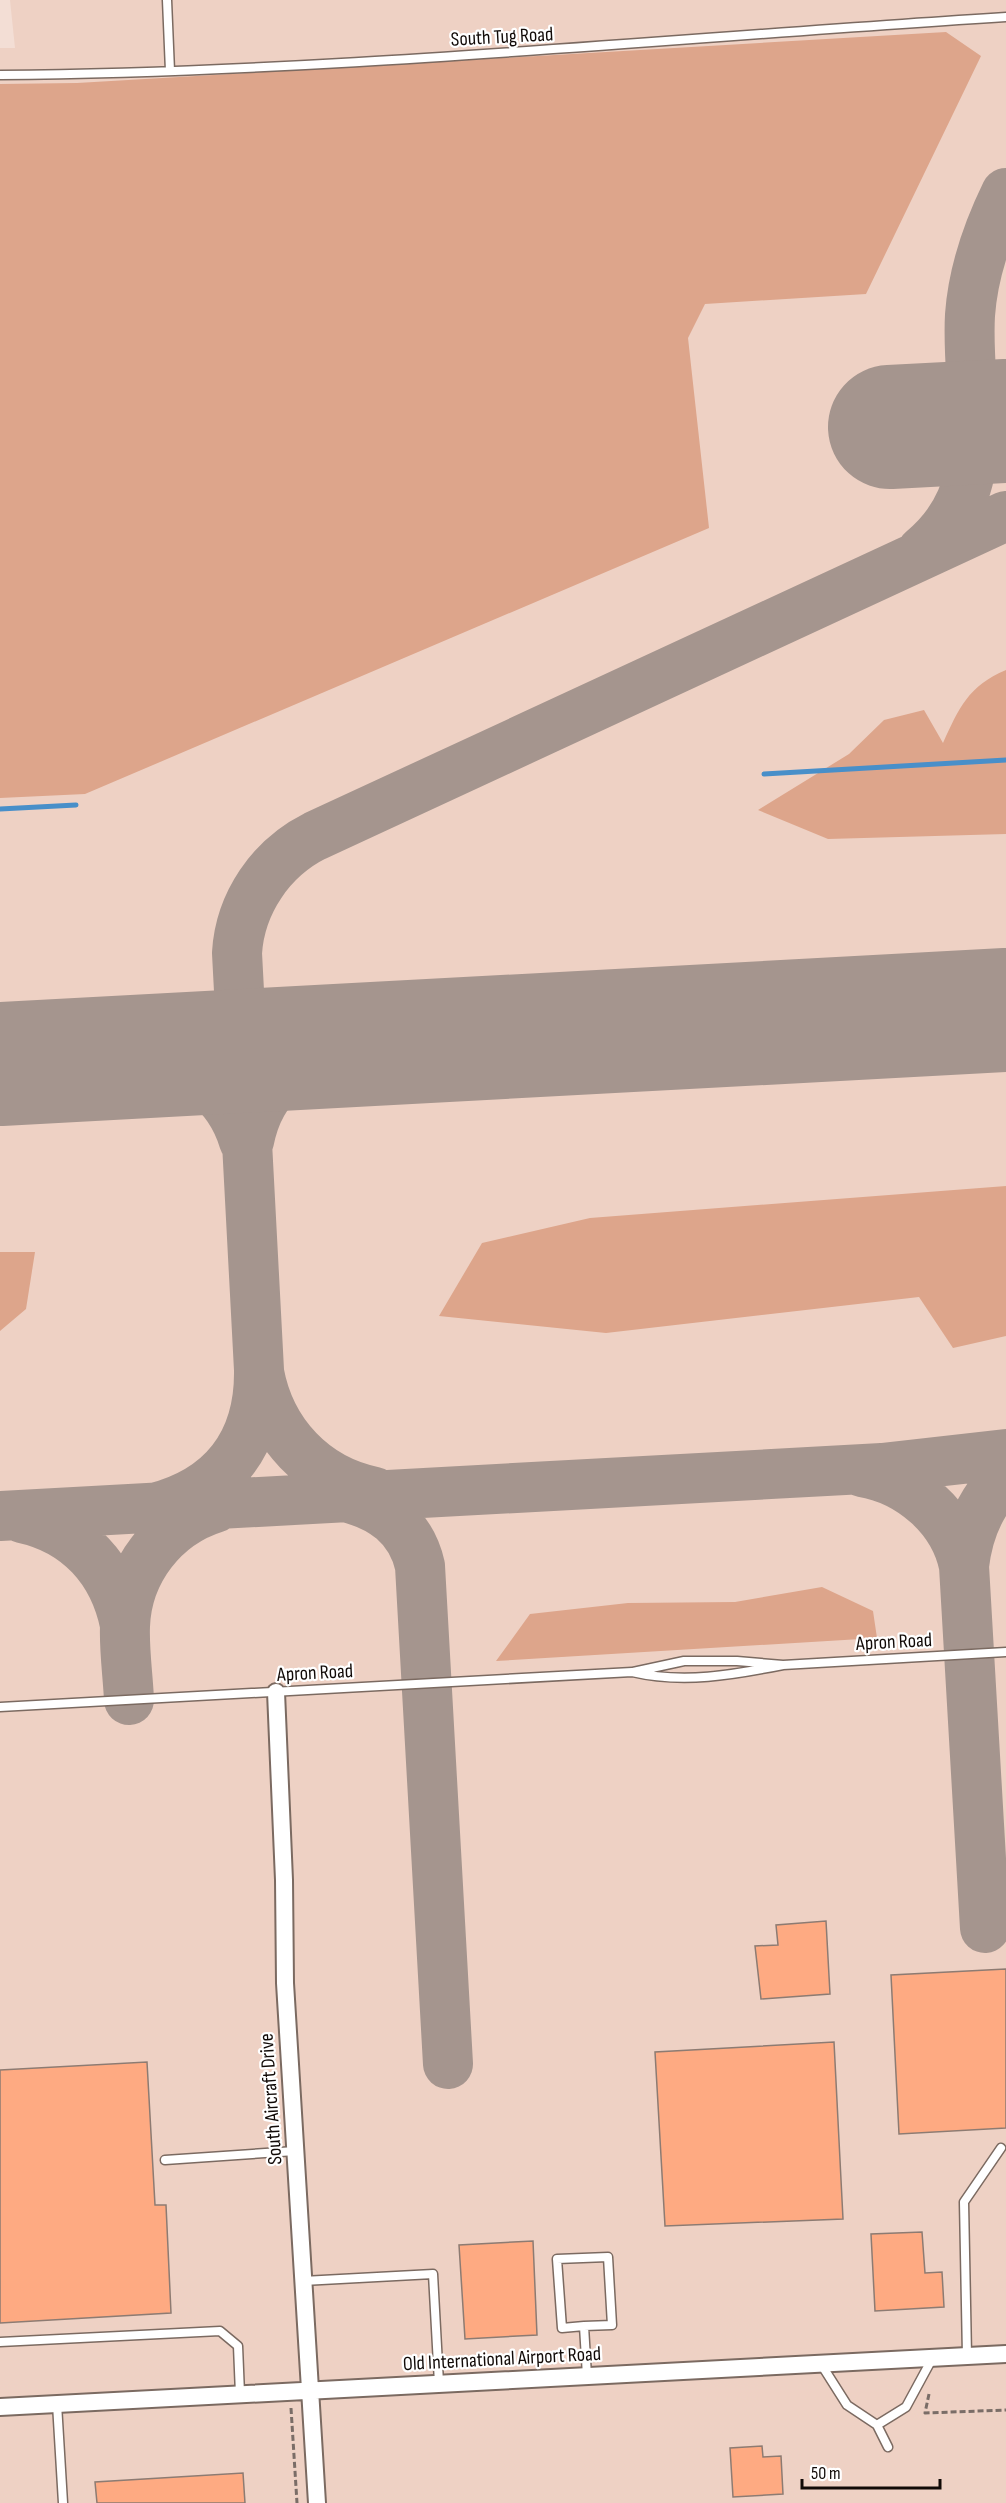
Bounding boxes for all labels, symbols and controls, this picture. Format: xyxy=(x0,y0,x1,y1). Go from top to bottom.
street label: South Tug Road xyxy=(450,22,554,52)
street label: Apron Road xyxy=(854,1628,933,1656)
street label: Apron Road xyxy=(275,1659,354,1687)
street label: South Aircraft Drive xyxy=(254,2032,288,2166)
street label: Old International Airport Road xyxy=(402,2342,602,2376)
scale bar xyxy=(802,2452,940,2490)
text: 50 m xyxy=(811,2463,841,2484)

